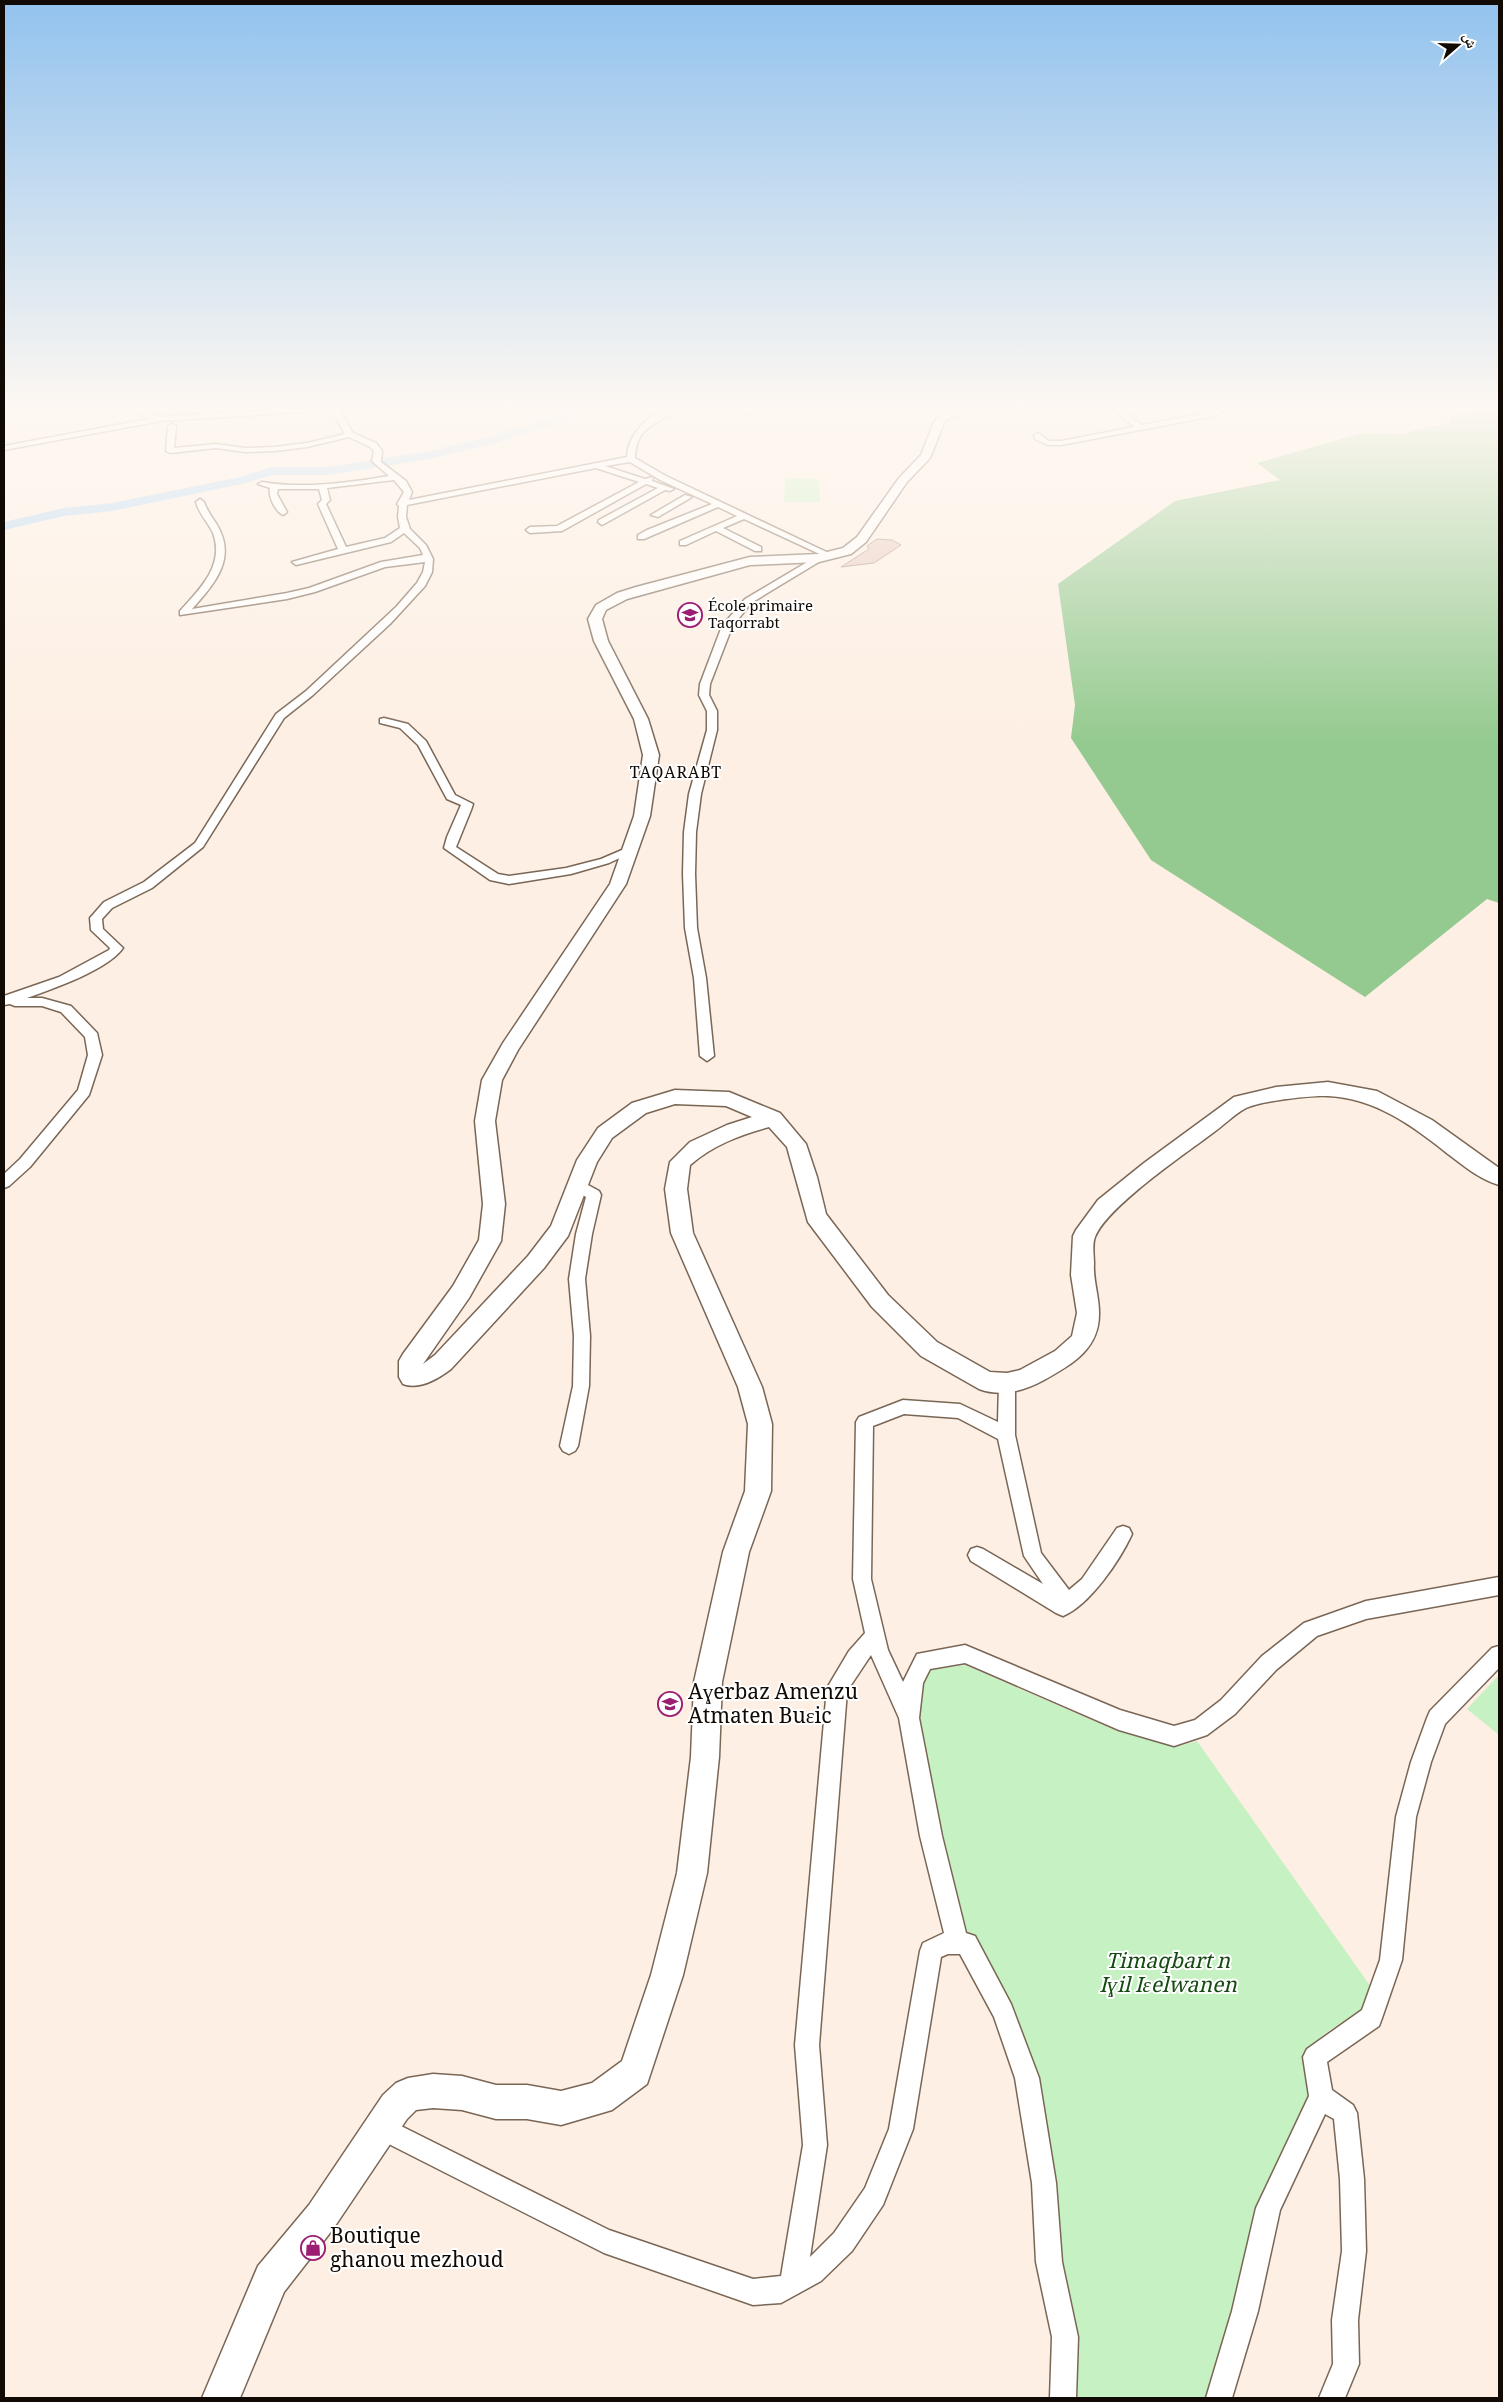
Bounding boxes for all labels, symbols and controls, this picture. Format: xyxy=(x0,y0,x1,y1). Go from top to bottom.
north arrow xyxy=(1433,20,1483,70)
text: ش xyxy=(1455,30,1482,52)
place label: École primaire Taqorrabt xyxy=(708,595,813,638)
school or university icon: École primaire Taqorrabt xyxy=(677,602,703,628)
district label: TAQARABT xyxy=(630,761,722,788)
place label: Aɣerbaz Amenzu Atmaten Buɛic xyxy=(688,1677,858,1736)
school or university icon: Aɣerbaz Amenzu Atmaten Buɛic xyxy=(657,1691,683,1717)
park label: Timaqbart n Iɣil Iɛelwanen xyxy=(1099,1946,1237,2005)
place label: Boutique ghanou mezhoud xyxy=(330,2221,504,2280)
shop icon: Boutique ghanou mezhoud xyxy=(300,2235,326,2261)

